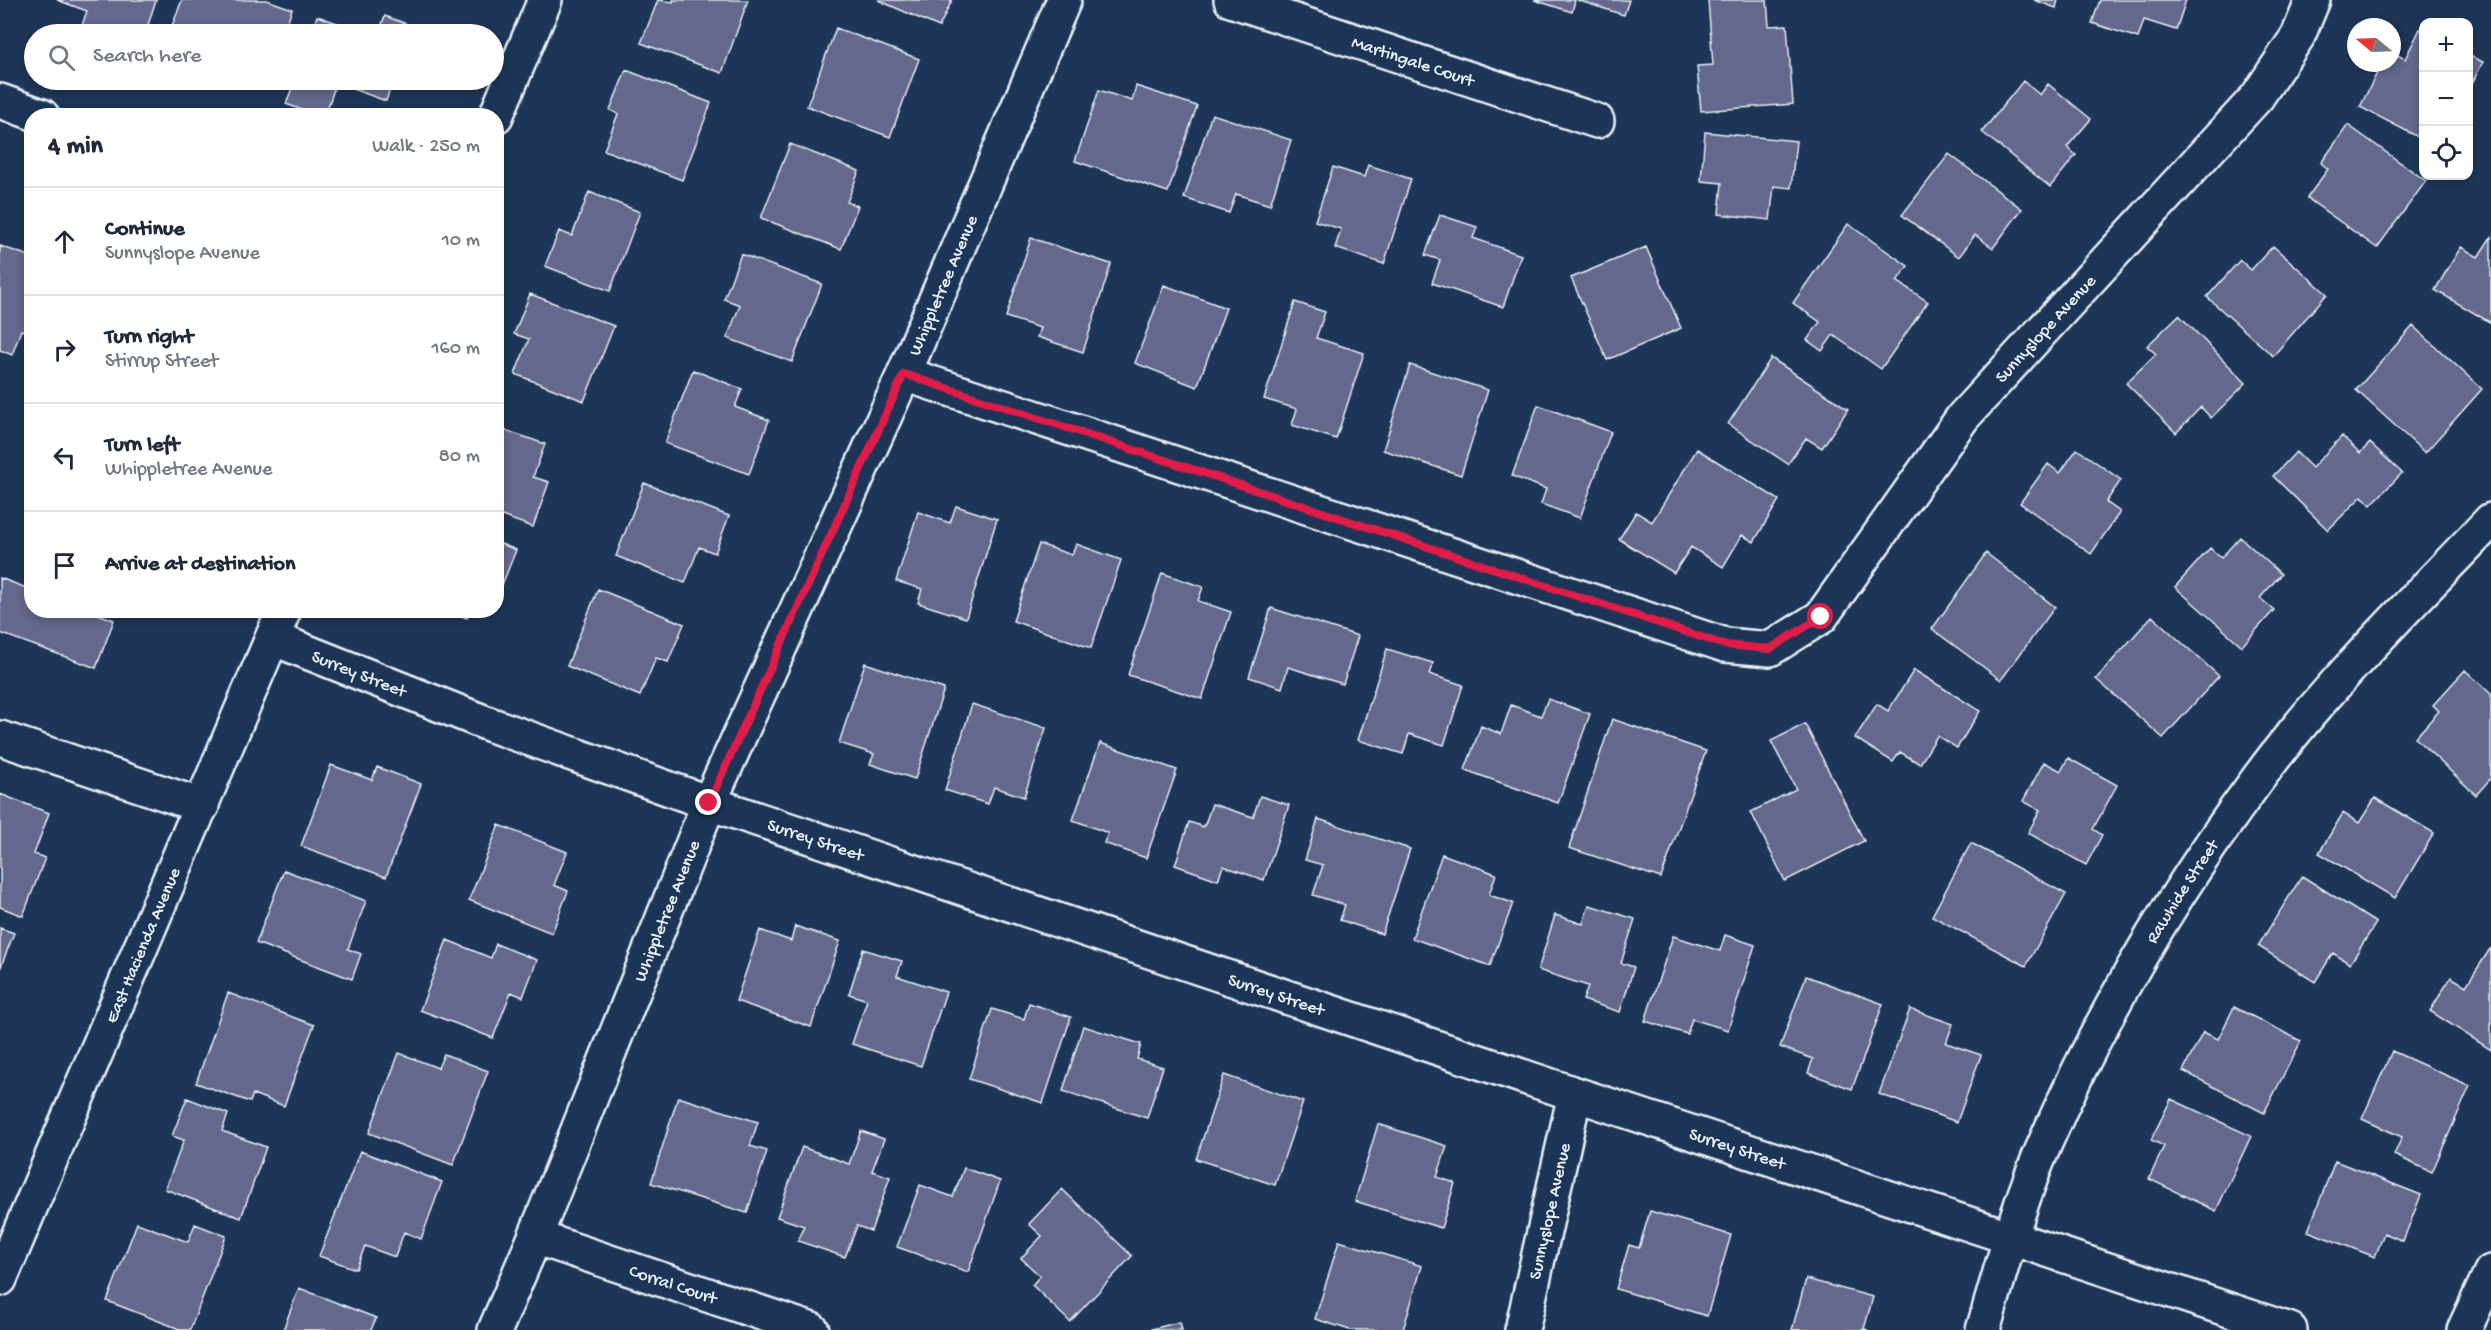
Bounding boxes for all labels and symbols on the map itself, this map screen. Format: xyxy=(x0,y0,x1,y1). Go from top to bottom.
north arrow xyxy=(2347,18,2401,72)
street label: Martingale Court xyxy=(1349,33,1478,93)
street label: Whippletree Avenue xyxy=(905,212,984,359)
street label: Sunnyslope Avenue xyxy=(1992,271,2102,388)
route start xyxy=(1807,603,1833,629)
street label: Surrey Street xyxy=(308,647,410,704)
route end xyxy=(695,789,721,815)
street label: Surrey Street xyxy=(764,815,867,868)
street label: Rawhide Street xyxy=(2142,835,2225,948)
street label: Whippletree Avenue xyxy=(630,837,706,985)
street label: East Hacienda Avenue xyxy=(102,864,187,1027)
street label: Surrey Street xyxy=(1225,970,1328,1023)
street label: Surrey Street xyxy=(1686,1124,1789,1176)
street label: Sunnyslope Avenue xyxy=(1526,1141,1577,1282)
street label: Corral Court xyxy=(626,1261,721,1311)

